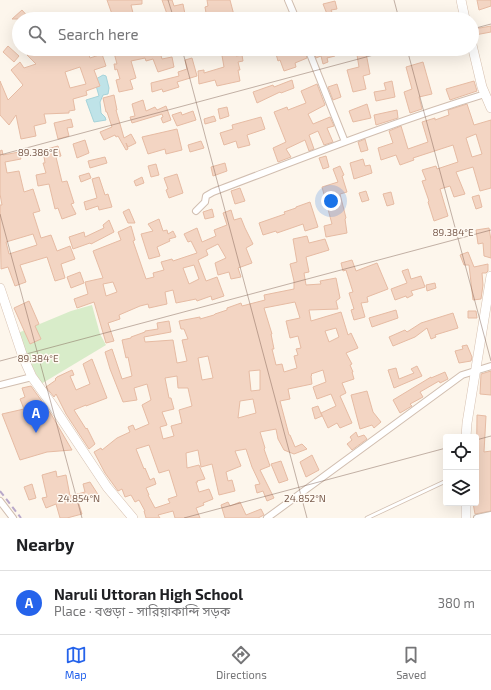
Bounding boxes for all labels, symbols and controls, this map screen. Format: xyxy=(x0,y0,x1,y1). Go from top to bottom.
search box xyxy=(12,12,479,56)
icon: search xyxy=(26,23,48,45)
text: Search here xyxy=(58,25,139,43)
text: 89.386°E xyxy=(18,146,59,158)
your location xyxy=(321,191,341,211)
text: 89.384°E xyxy=(432,226,474,238)
text: 89.384°E xyxy=(17,352,59,364)
pin: A xyxy=(23,400,49,433)
map controls xyxy=(443,434,479,506)
button: locate xyxy=(443,434,479,470)
button: layers xyxy=(443,470,479,506)
text: 24.854°N xyxy=(58,492,100,504)
text: 24.852°N xyxy=(284,492,326,504)
text: Nearby xyxy=(16,534,74,554)
text: Naruli Uttoran High School xyxy=(54,585,243,603)
text: A xyxy=(25,595,33,611)
text: 380 m xyxy=(438,595,475,611)
text: Place · বগুড়া - সারিয়াকান্দি সড়ক xyxy=(54,603,230,619)
tab: Map xyxy=(65,644,87,681)
tab: Directions xyxy=(216,644,267,681)
tab: Saved xyxy=(396,644,426,681)

